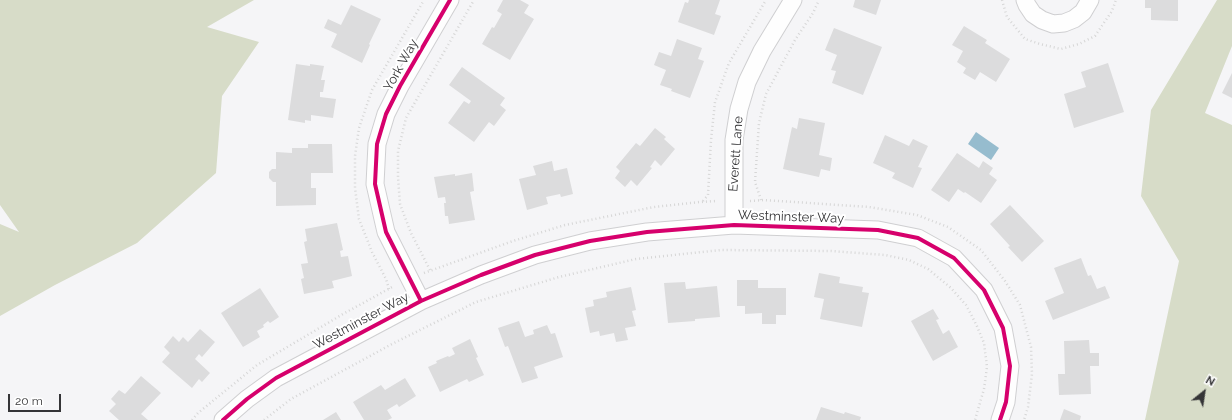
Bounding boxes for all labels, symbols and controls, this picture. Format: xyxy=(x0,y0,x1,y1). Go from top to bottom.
street label: York Way xyxy=(380,36,422,94)
street label: Everett Lane xyxy=(726,116,746,192)
street label: Westminster Way xyxy=(738,207,844,227)
street label: Westminster Way xyxy=(310,289,412,353)
north arrow xyxy=(1184,372,1224,412)
text: N xyxy=(1203,373,1217,389)
scale bar xyxy=(10,386,63,412)
text: 20 m xyxy=(15,394,43,408)

